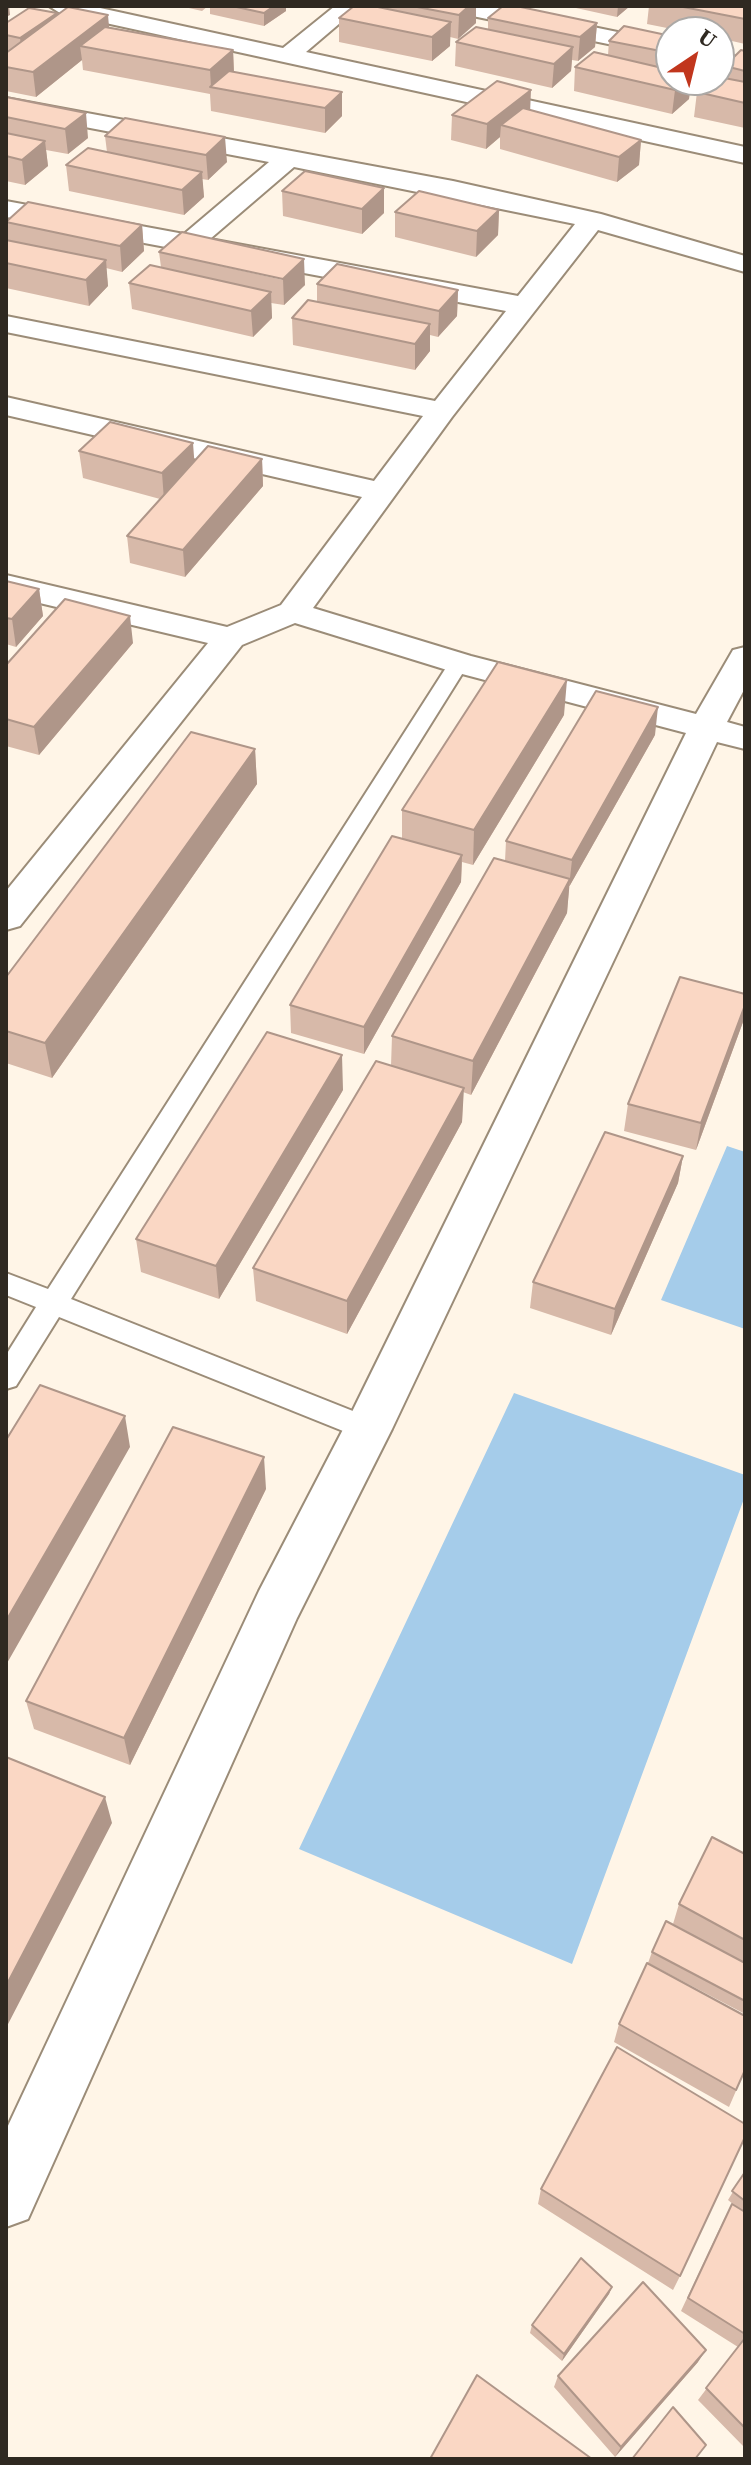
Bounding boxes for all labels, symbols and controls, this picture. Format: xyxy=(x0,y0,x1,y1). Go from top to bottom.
north arrow xyxy=(655,16,735,96)
text: U xyxy=(692,21,723,55)

